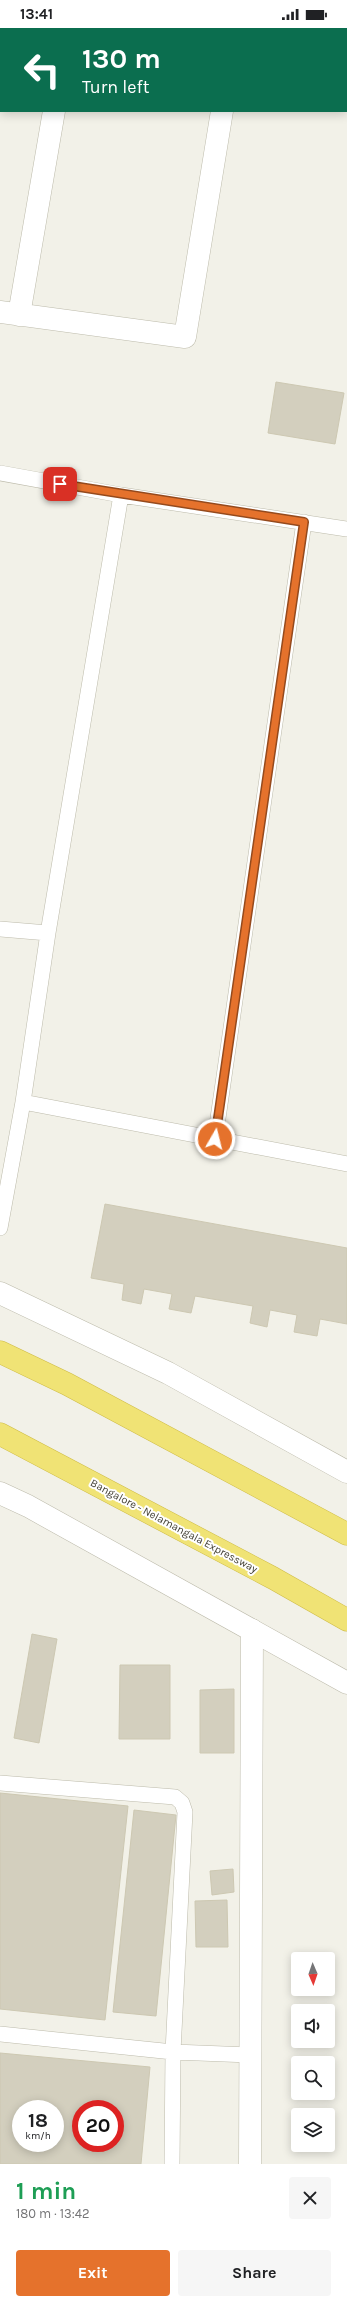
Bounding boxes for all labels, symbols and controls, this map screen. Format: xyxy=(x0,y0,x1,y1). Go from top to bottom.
text: 13:41 xyxy=(20,5,53,23)
text: 130 m xyxy=(82,42,161,75)
icon: left xyxy=(16,44,68,96)
text: Turn left xyxy=(82,76,150,98)
pin xyxy=(43,467,77,501)
icon: arrive xyxy=(49,473,71,495)
position arrow xyxy=(194,1118,236,1160)
street label: Bangalore - Nelamangala Expressway xyxy=(88,1476,260,1576)
north arrow xyxy=(291,1952,335,1996)
map controls xyxy=(291,1952,335,2152)
button: sound xyxy=(291,2004,335,2048)
button: search xyxy=(291,2056,335,2100)
speed limit sign: 20 xyxy=(72,2100,124,2152)
button: layers xyxy=(291,2108,335,2152)
text: 18 xyxy=(28,2109,48,2132)
text: km/h xyxy=(25,2130,51,2142)
text: 1 min xyxy=(16,2177,76,2205)
button: close xyxy=(289,2177,331,2219)
text: 180 m · 13:42 xyxy=(16,2206,90,2221)
button: Exit xyxy=(16,2250,170,2296)
button: Share xyxy=(178,2250,331,2296)

